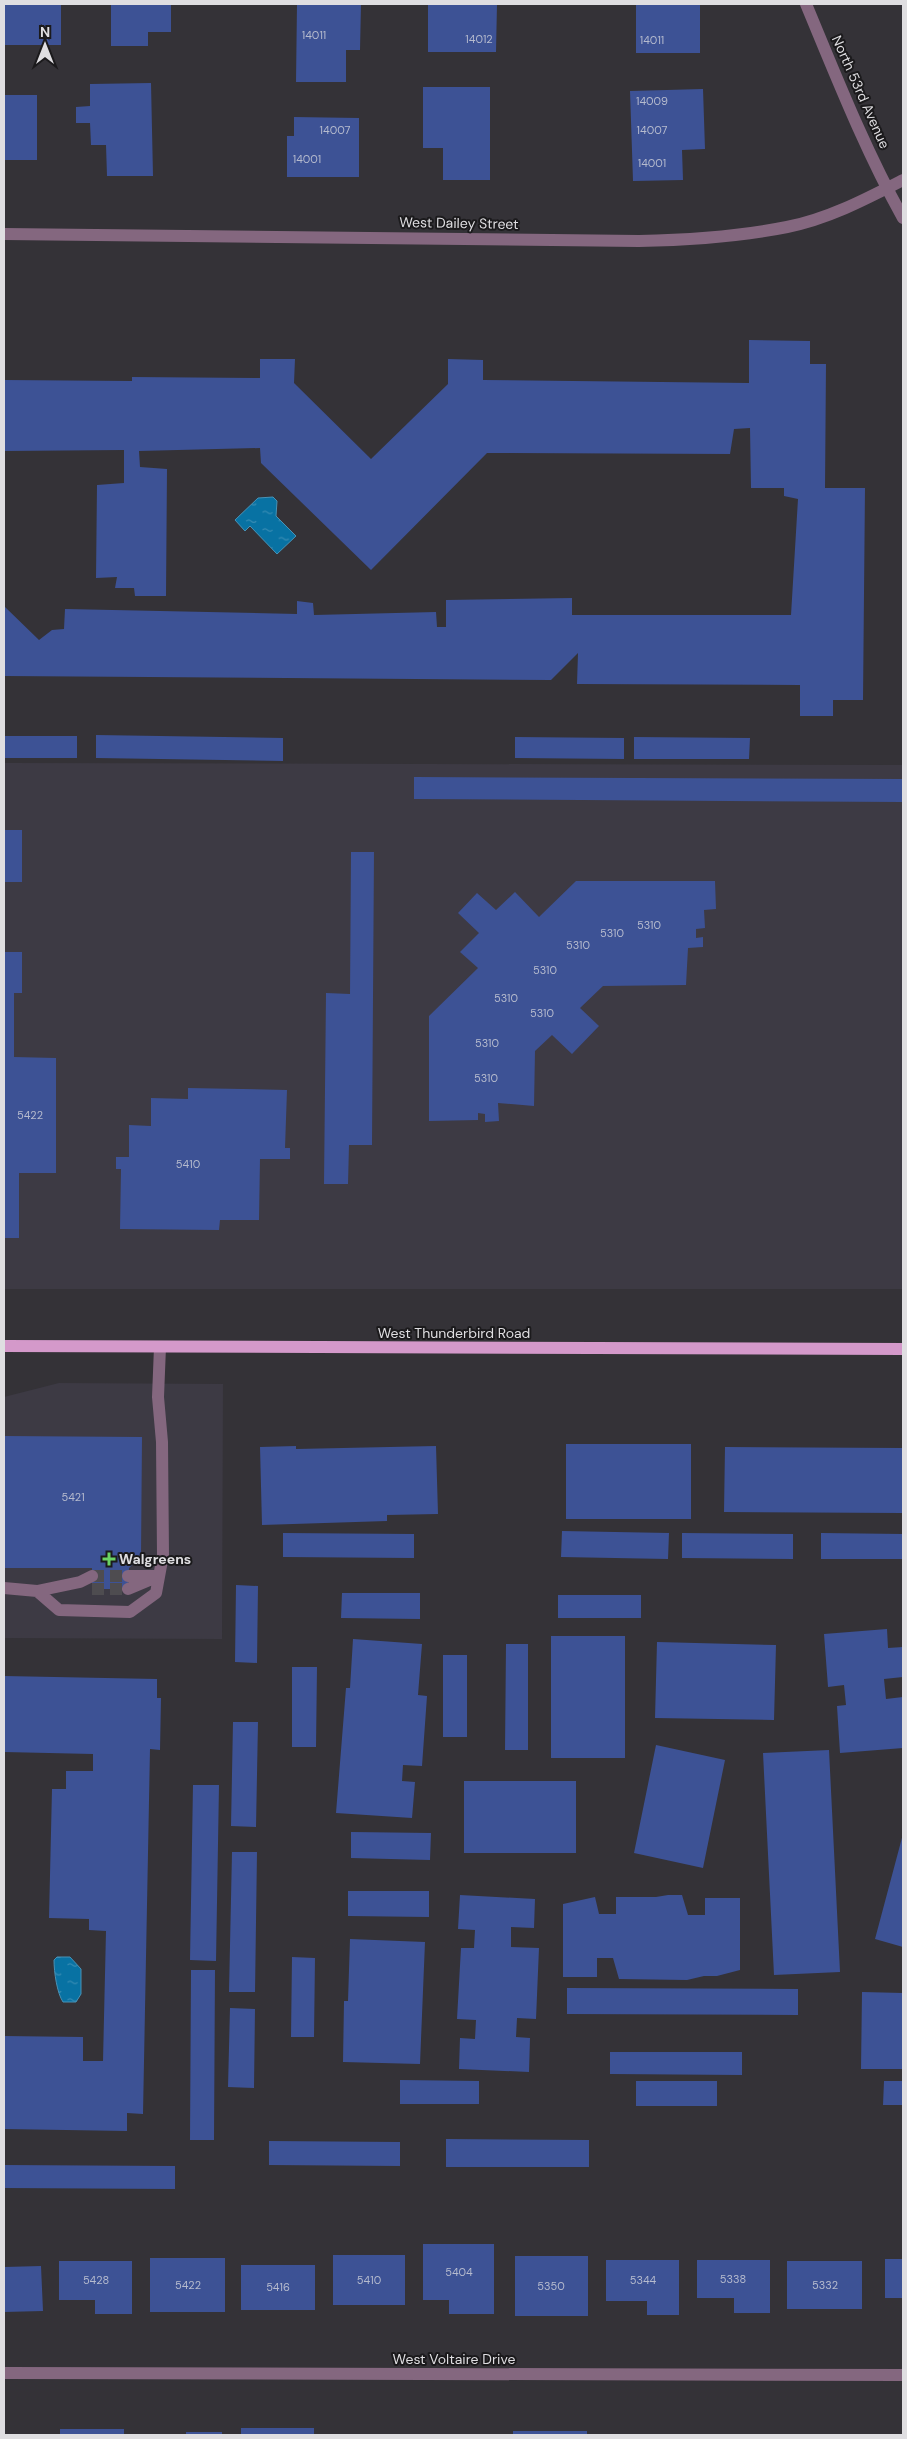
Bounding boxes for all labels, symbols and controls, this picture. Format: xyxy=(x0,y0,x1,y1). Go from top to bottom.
north arrow xyxy=(20,20,70,70)
text: N xyxy=(40,23,50,41)
house number: 14011 xyxy=(302,28,326,42)
house number: 14012 xyxy=(465,32,493,46)
house number: 14011 xyxy=(640,33,664,47)
street label: North 53rd Avenue xyxy=(828,33,894,152)
house number: 14009 xyxy=(636,94,668,108)
house number: 14007 xyxy=(320,123,351,137)
house number: 14007 xyxy=(637,123,668,137)
house number: 14001 xyxy=(293,152,321,166)
house number: 14001 xyxy=(638,156,666,170)
street label: West Dailey Street xyxy=(399,213,519,233)
house number: 5310 xyxy=(637,918,661,932)
house number: 5310 xyxy=(600,926,624,940)
house number: 5310 xyxy=(566,938,590,952)
house number: 5310 xyxy=(533,963,557,977)
house number: 5310 xyxy=(494,991,518,1005)
house number: 5310 xyxy=(530,1006,554,1020)
house number: 5310 xyxy=(475,1036,499,1050)
house number: 5310 xyxy=(474,1071,498,1085)
house number: 5422 xyxy=(17,1108,43,1122)
house number: 5410 xyxy=(176,1157,200,1171)
street label: West Thunderbird Road xyxy=(378,1324,530,1342)
house number: 5421 xyxy=(61,1490,85,1504)
place label: Walgreens xyxy=(119,1550,191,1568)
marker: Walgreens xyxy=(103,1553,115,1565)
house number: 5404 xyxy=(445,2265,473,2279)
house number: 5338 xyxy=(720,2272,746,2286)
house number: 5428 xyxy=(83,2273,109,2287)
house number: 5410 xyxy=(357,2273,381,2287)
house number: 5344 xyxy=(630,2273,657,2287)
house number: 5422 xyxy=(175,2278,201,2292)
house number: 5332 xyxy=(812,2278,838,2292)
house number: 5350 xyxy=(537,2279,565,2293)
house number: 5416 xyxy=(266,2280,290,2294)
street label: West Voltaire Drive xyxy=(393,2350,515,2368)

